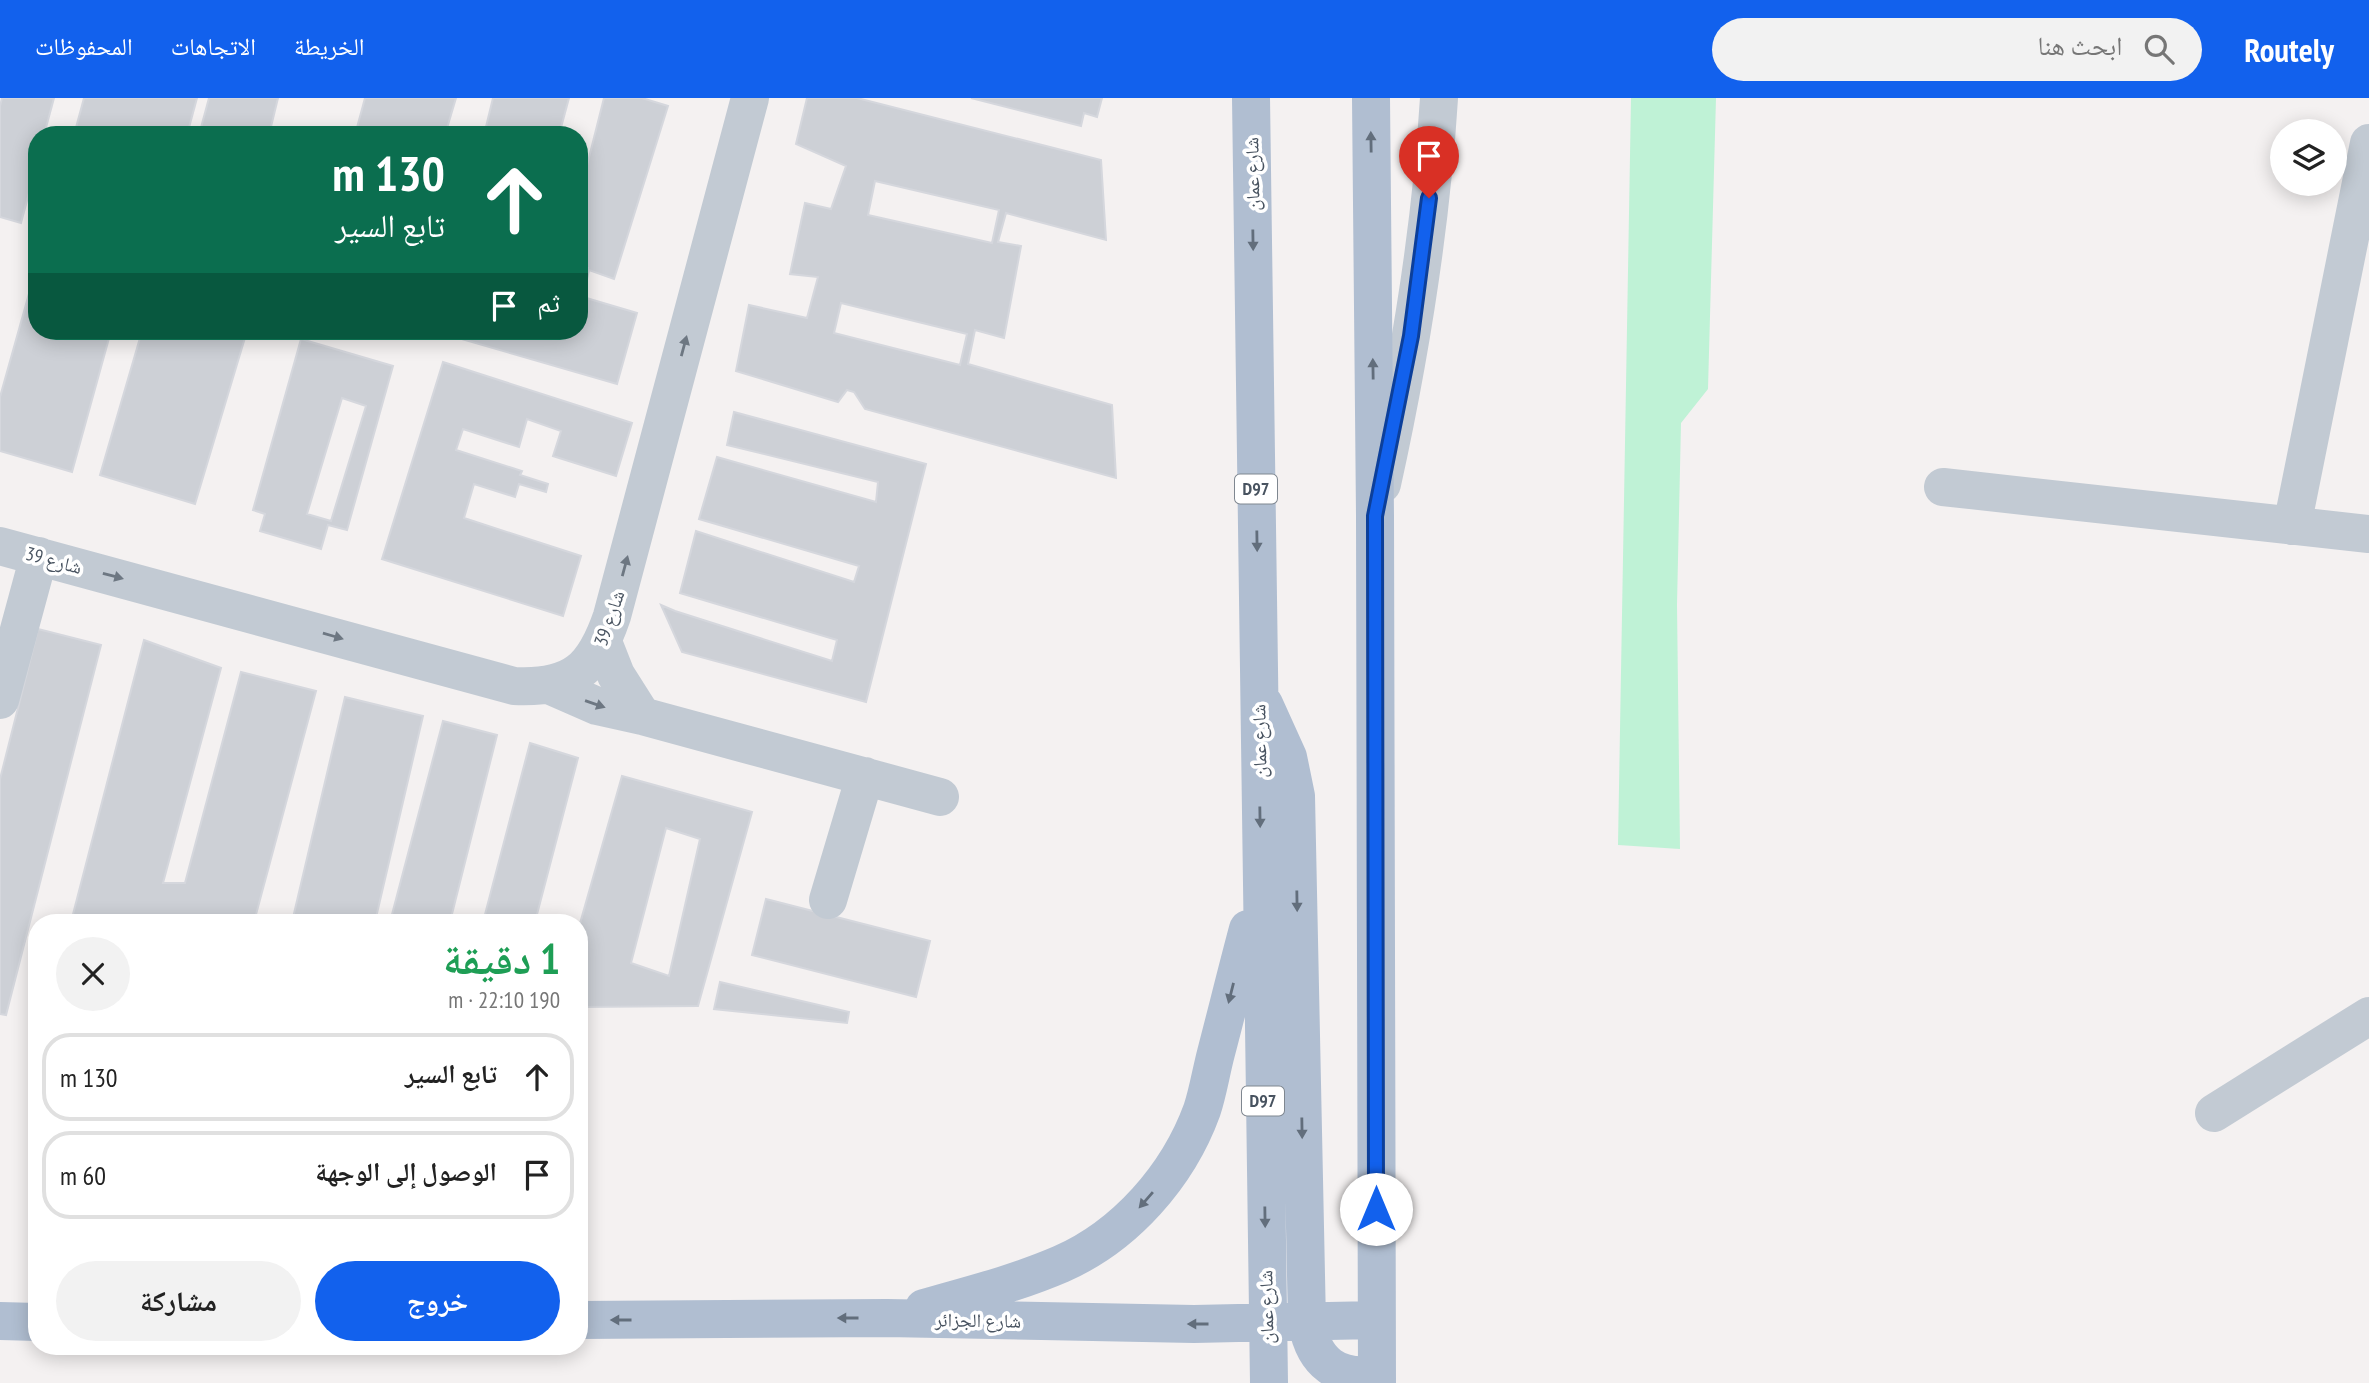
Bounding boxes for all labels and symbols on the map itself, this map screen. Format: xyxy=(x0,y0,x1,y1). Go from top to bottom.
pin xyxy=(1399,126,1459,198)
one-way arrow xyxy=(1365,131,1377,153)
street label: شارع عمان xyxy=(1239,137,1265,211)
one-way arrow xyxy=(1247,229,1259,251)
one-way arrow xyxy=(679,335,690,357)
one-way arrow xyxy=(1367,358,1379,380)
road number: D97 xyxy=(1235,474,1277,503)
one-way arrow xyxy=(1251,530,1262,552)
street label: شارع 39 xyxy=(23,541,85,579)
one-way arrow xyxy=(620,555,631,577)
one-way arrow xyxy=(103,571,125,582)
street label: شارع 39 xyxy=(588,587,630,649)
one-way arrow xyxy=(322,631,344,642)
one-way arrow xyxy=(584,699,605,710)
street label: شارع عمان xyxy=(1246,704,1272,778)
one-way arrow xyxy=(1254,806,1266,828)
one-way arrow xyxy=(1291,890,1303,912)
one-way arrow xyxy=(1226,983,1236,1004)
road number: D97 xyxy=(1242,1086,1284,1116)
one-way arrow xyxy=(1297,1117,1308,1139)
position arrow xyxy=(1339,1172,1413,1246)
one-way arrow xyxy=(1138,1191,1154,1209)
one-way arrow xyxy=(1259,1206,1271,1228)
street label: شارع عمان xyxy=(1253,1270,1279,1344)
street label: شارع الجزائر xyxy=(934,1307,1021,1333)
one-way arrow xyxy=(837,1313,859,1324)
one-way arrow xyxy=(609,1314,631,1326)
one-way arrow xyxy=(1187,1318,1209,1330)

